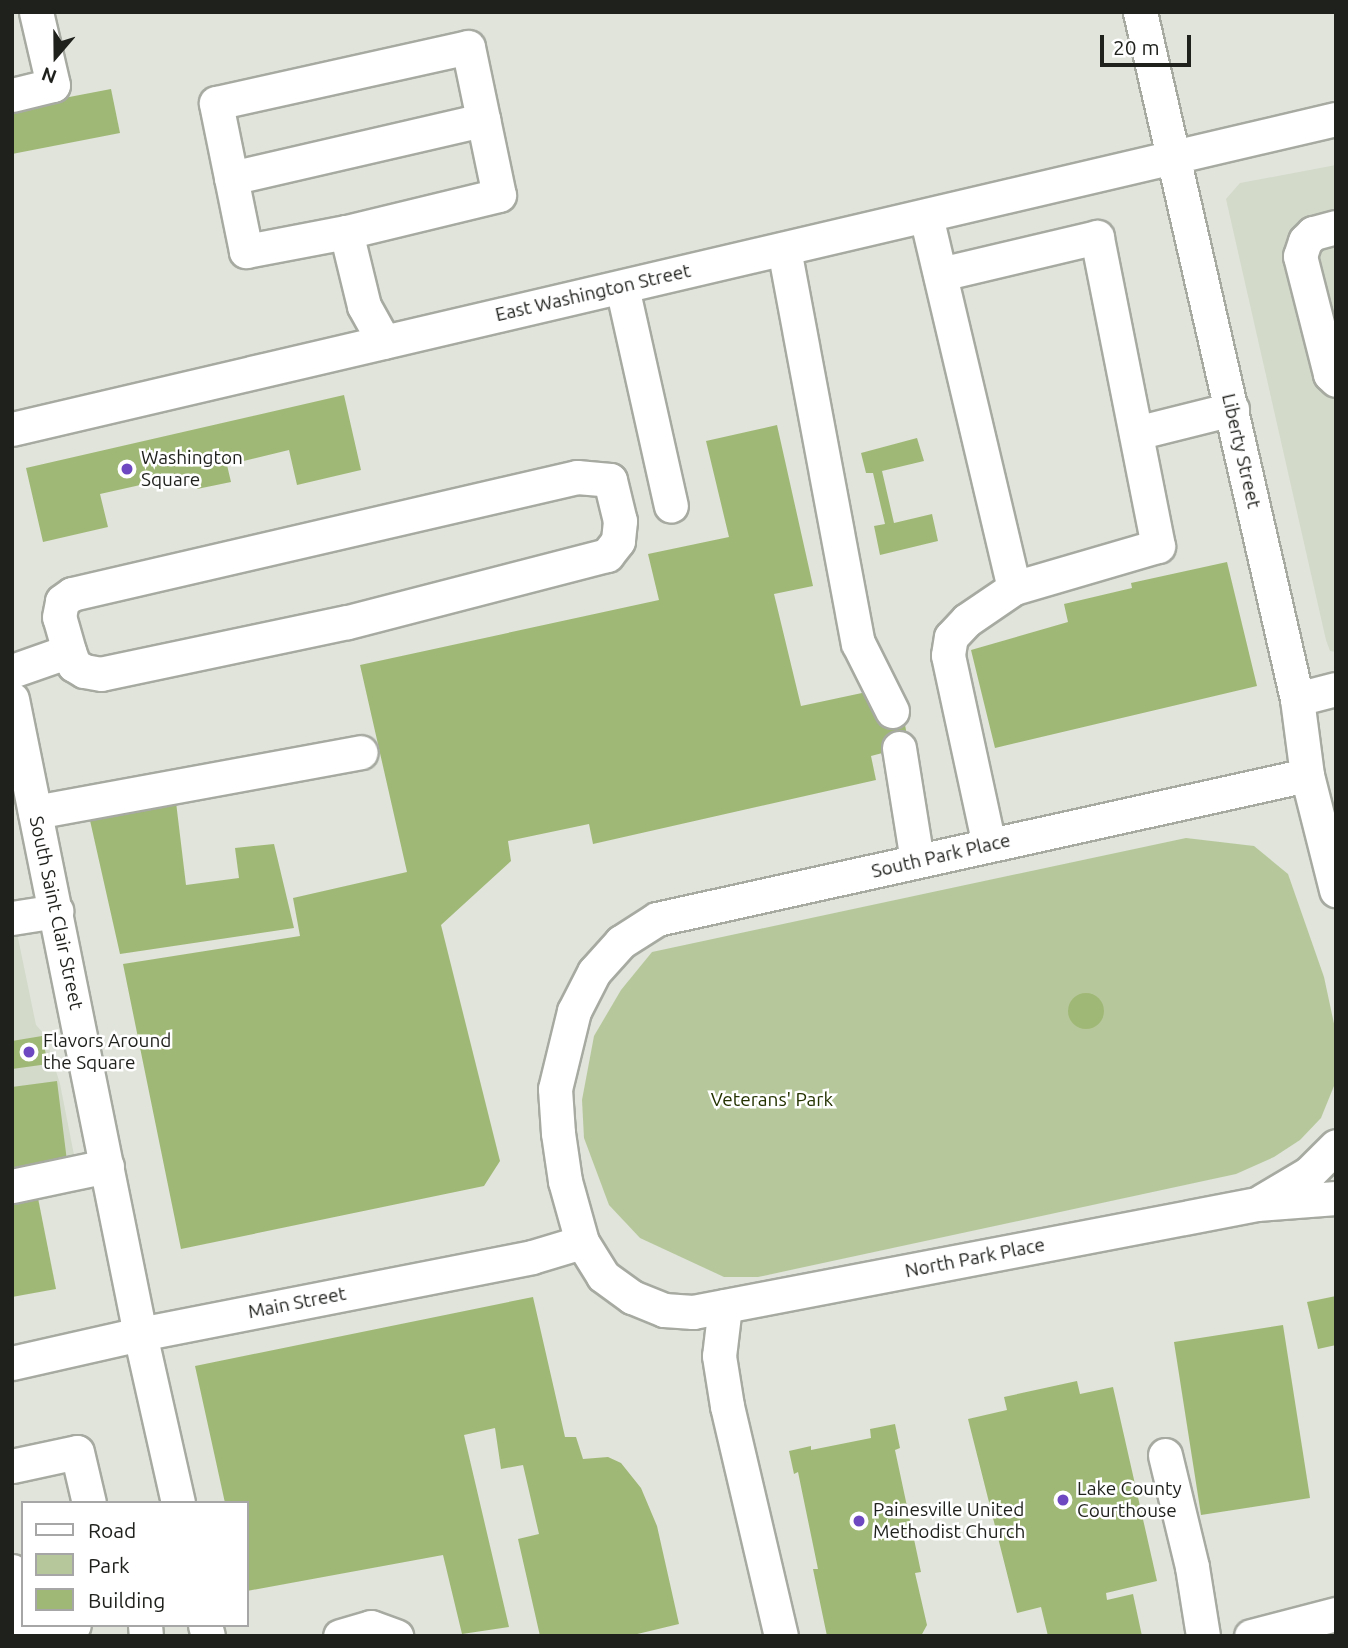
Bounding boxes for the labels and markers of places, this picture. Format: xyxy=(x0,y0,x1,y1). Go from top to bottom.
place label: Washington Square xyxy=(141,447,243,491)
marker: Washington Square xyxy=(119,461,135,477)
place label: Flavors Around the Square xyxy=(43,1030,171,1074)
marker: Flavors Around the Square xyxy=(21,1044,37,1060)
place label: Lake County Courthouse xyxy=(1077,1478,1182,1522)
marker: Lake County Courthouse xyxy=(1055,1492,1071,1508)
place label: Painesville United Methodist Church xyxy=(873,1499,1025,1543)
marker: Painesville United Methodist Church xyxy=(851,1513,867,1529)

